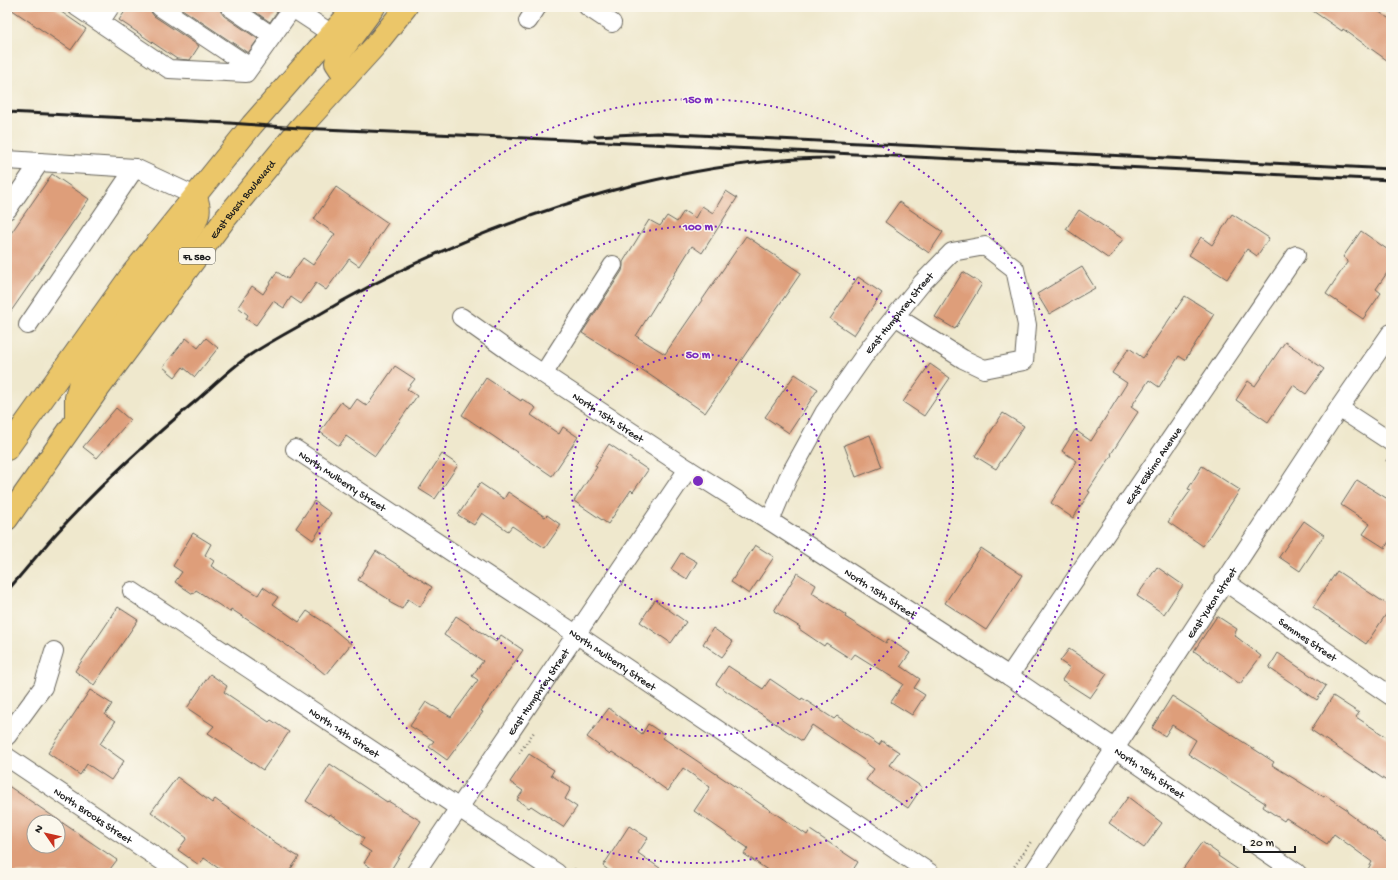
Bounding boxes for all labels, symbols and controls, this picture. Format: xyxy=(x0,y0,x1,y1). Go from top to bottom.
text: 150 m xyxy=(682,94,713,108)
street label: East Busch Boulevard xyxy=(208,158,280,242)
text: 100 m xyxy=(682,221,713,235)
road number: FL 580 xyxy=(179,248,215,264)
street label: East Humphrey Street xyxy=(863,270,938,357)
text: 50 m xyxy=(686,349,711,363)
street label: North 15th Street xyxy=(570,391,646,447)
street label: East Eskimo Avenue xyxy=(1124,425,1185,508)
street label: North Mulberry Street xyxy=(296,449,389,516)
centre of rings xyxy=(691,474,705,488)
street label: East Yukon Street xyxy=(1185,565,1241,641)
street label: North 15th Street xyxy=(842,567,919,623)
street label: Semmes Street xyxy=(1275,616,1340,666)
street label: North Mulberry Street xyxy=(566,627,659,695)
street label: East Humphrey Street xyxy=(506,646,574,738)
street label: North 14th Street xyxy=(306,706,382,762)
street label: North 15th Street xyxy=(1111,746,1188,803)
street label: North Brooks Street xyxy=(51,786,135,848)
north arrow xyxy=(26,814,66,854)
text: N xyxy=(32,823,46,836)
scale bar xyxy=(1244,828,1295,854)
text: 20 m xyxy=(1250,837,1275,851)

